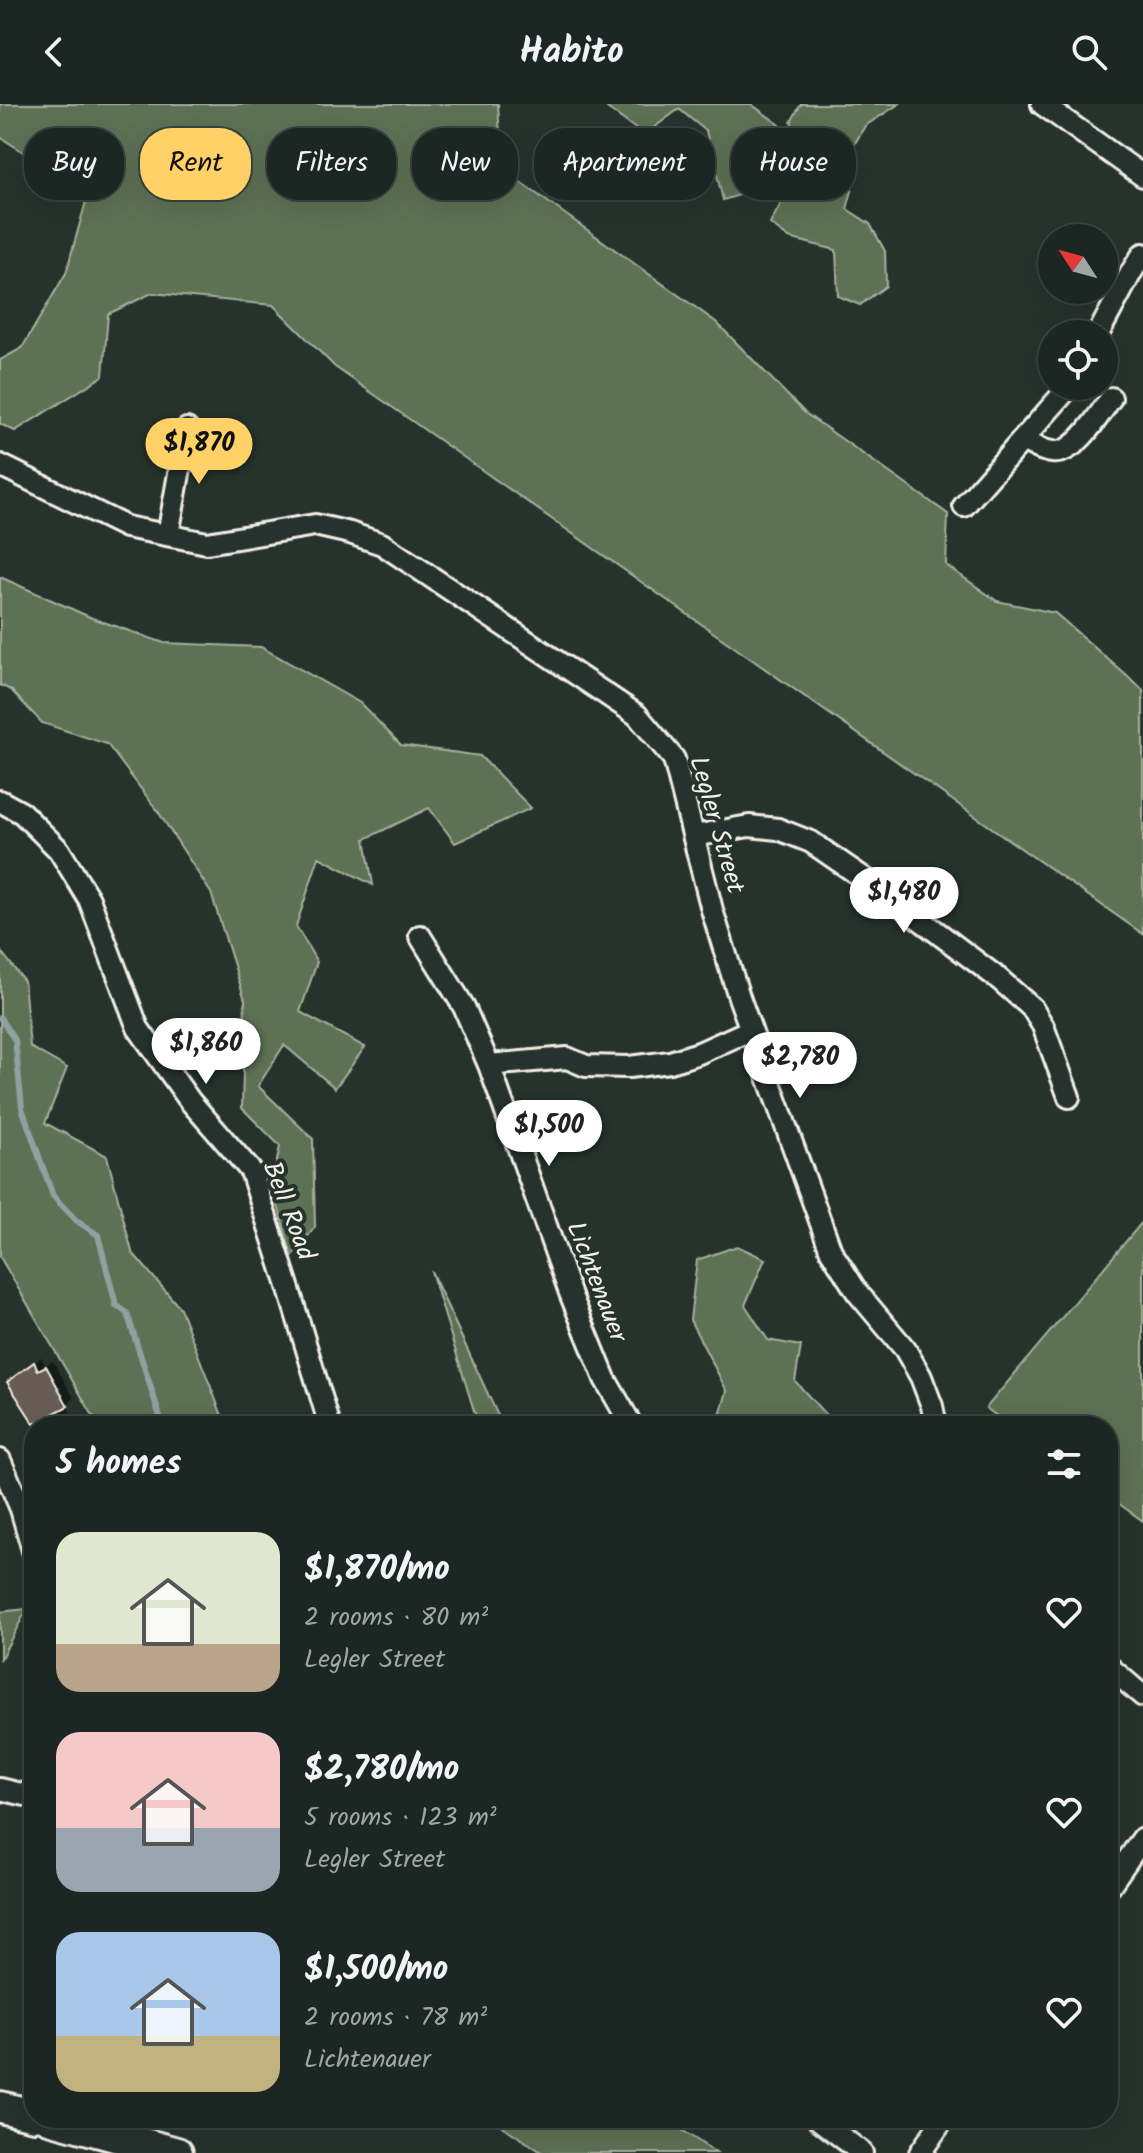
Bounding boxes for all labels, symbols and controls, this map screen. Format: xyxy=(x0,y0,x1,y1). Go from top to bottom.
text: Habito xyxy=(519,24,624,81)
icon: back xyxy=(32,30,76,74)
icon: search xyxy=(1067,30,1111,74)
chip: Buy xyxy=(24,128,124,200)
chip: Rent xyxy=(140,128,251,200)
chip: Filters xyxy=(267,128,396,200)
chip: New xyxy=(412,128,518,200)
chip: Apartment xyxy=(534,128,715,200)
chip: House xyxy=(731,128,856,200)
north arrow xyxy=(1038,224,1118,304)
map controls xyxy=(1038,224,1118,400)
button: locate xyxy=(1038,320,1118,400)
pin: $1,870 xyxy=(134,418,264,486)
text: $1,870 xyxy=(163,423,235,465)
street label: Legler Street xyxy=(676,751,756,900)
pin: $1,480 xyxy=(839,867,969,935)
text: $1,480 xyxy=(868,872,940,914)
pin: $1,860 xyxy=(141,1018,271,1086)
text: $1,860 xyxy=(170,1023,242,1065)
pin: $2,780 xyxy=(735,1032,865,1100)
text: $2,780 xyxy=(761,1037,839,1079)
pin: $1,500 xyxy=(484,1100,614,1168)
text: $1,500 xyxy=(514,1105,584,1147)
street label: Bell Road xyxy=(250,1155,327,1268)
street label: Lichtenauer xyxy=(554,1215,639,1350)
text: 5 homes xyxy=(56,1437,181,1491)
icon: filters xyxy=(1042,1442,1086,1486)
text: $1,870/mo xyxy=(304,1543,450,1597)
icon: home xyxy=(120,1564,216,1660)
icon: heart xyxy=(1042,1590,1086,1634)
text: 2 rooms · 80 m² xyxy=(304,1597,488,1639)
text: Legler Street xyxy=(304,1639,445,1681)
text: $2,780/mo xyxy=(304,1743,459,1797)
icon: home xyxy=(120,1764,216,1860)
icon: heart xyxy=(1042,1790,1086,1834)
text: 5 rooms · 123 m² xyxy=(304,1797,497,1839)
text: Legler Street xyxy=(304,1839,445,1881)
text: $1,500/mo xyxy=(304,1943,448,1997)
icon: home xyxy=(120,1964,216,2060)
icon: heart xyxy=(1042,1990,1086,2034)
text: 2 rooms · 78 m² xyxy=(304,1997,487,2039)
text: Lichtenauer xyxy=(304,2039,431,2081)

